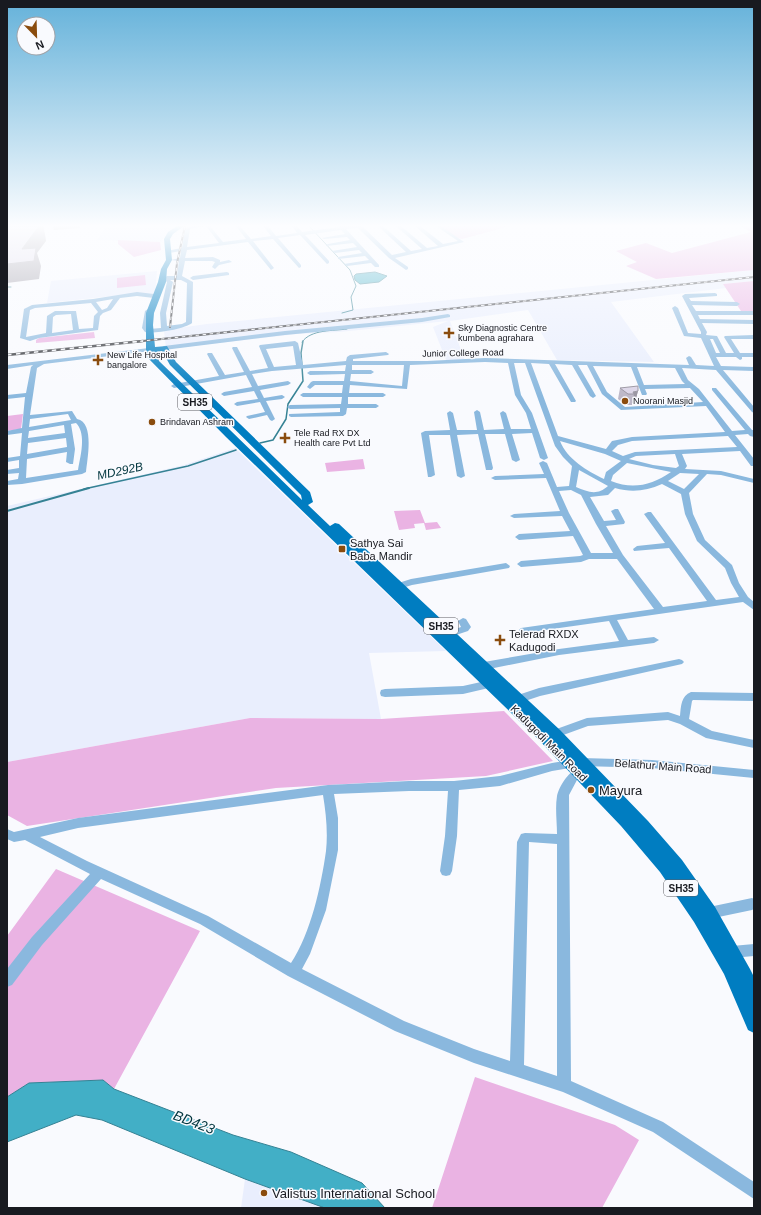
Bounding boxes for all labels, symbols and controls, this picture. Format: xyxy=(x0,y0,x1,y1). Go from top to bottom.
north arrow xyxy=(16,16,56,56)
text: N xyxy=(34,38,46,52)
place label: Sky Diagnostic Centre kumbena agrahara xyxy=(458,323,547,343)
marker: Sky Diagnostic Centre kumbena agrahara xyxy=(443,327,455,339)
street label: Junior College Road xyxy=(422,347,504,359)
place label: New Life Hospital bangalore xyxy=(107,350,177,370)
marker: New Life Hospital bangalore xyxy=(92,354,104,366)
road number: SH35 xyxy=(178,394,212,410)
marker: Noorani Masjid xyxy=(620,396,630,406)
place label: Noorani Masjid xyxy=(633,396,693,406)
marker: Brindavan Ashram xyxy=(147,417,157,427)
place label: Brindavan Ashram xyxy=(160,417,234,427)
place label: Tele Rad RX DX Health care Pvt Ltd xyxy=(294,428,371,448)
marker: Tele Rad RX DX Health care Pvt Ltd xyxy=(279,432,291,444)
water label: MD292B xyxy=(96,459,144,483)
place label: Sathya Sai Baba Mandir xyxy=(350,537,413,562)
marker: Sathya Sai Baba Mandir xyxy=(337,544,347,554)
road number: SH35 xyxy=(424,618,458,634)
place label: Telerad RXDX Kadugodi xyxy=(509,628,579,653)
marker: Telerad RXDX Kadugodi xyxy=(494,634,506,646)
street label: Kadugodi Main Road xyxy=(508,702,590,784)
street label: Belathur Main Road xyxy=(614,757,712,775)
place label: Mayura xyxy=(599,783,643,798)
marker: Mayura xyxy=(586,785,596,795)
road number: SH35 xyxy=(664,880,698,896)
water label: BD423 xyxy=(171,1107,217,1137)
place label: Valistus International School xyxy=(272,1186,435,1201)
marker: Valistus International School xyxy=(259,1188,269,1198)

